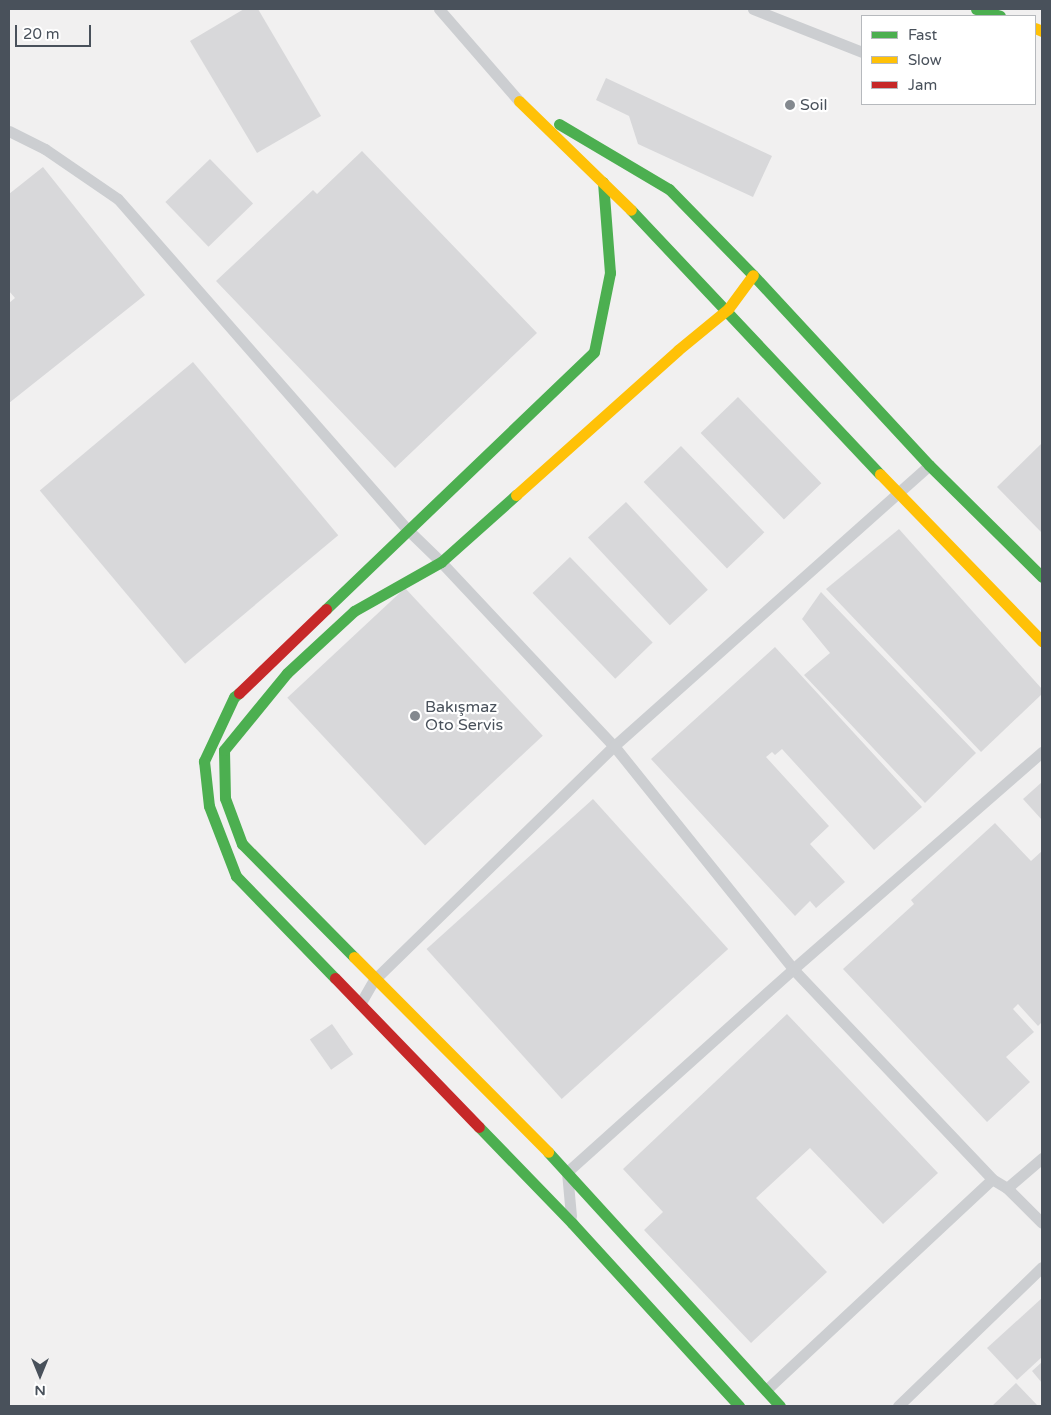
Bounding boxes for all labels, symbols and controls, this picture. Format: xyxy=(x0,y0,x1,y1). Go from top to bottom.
scale bar xyxy=(18,15,94,47)
legend xyxy=(861,15,1036,105)
text: 20 m xyxy=(23,25,60,43)
text: Fast xyxy=(908,26,937,44)
text: Slow xyxy=(908,51,942,69)
text: Jam xyxy=(908,76,937,94)
place label: Soil xyxy=(800,95,828,115)
marker: Soil xyxy=(784,99,796,111)
place label: Bakışmaz Oto Servis xyxy=(425,697,503,735)
marker: Bakışmaz Oto Servis xyxy=(409,710,421,722)
north arrow xyxy=(15,1350,65,1400)
text: N xyxy=(34,1382,46,1399)

